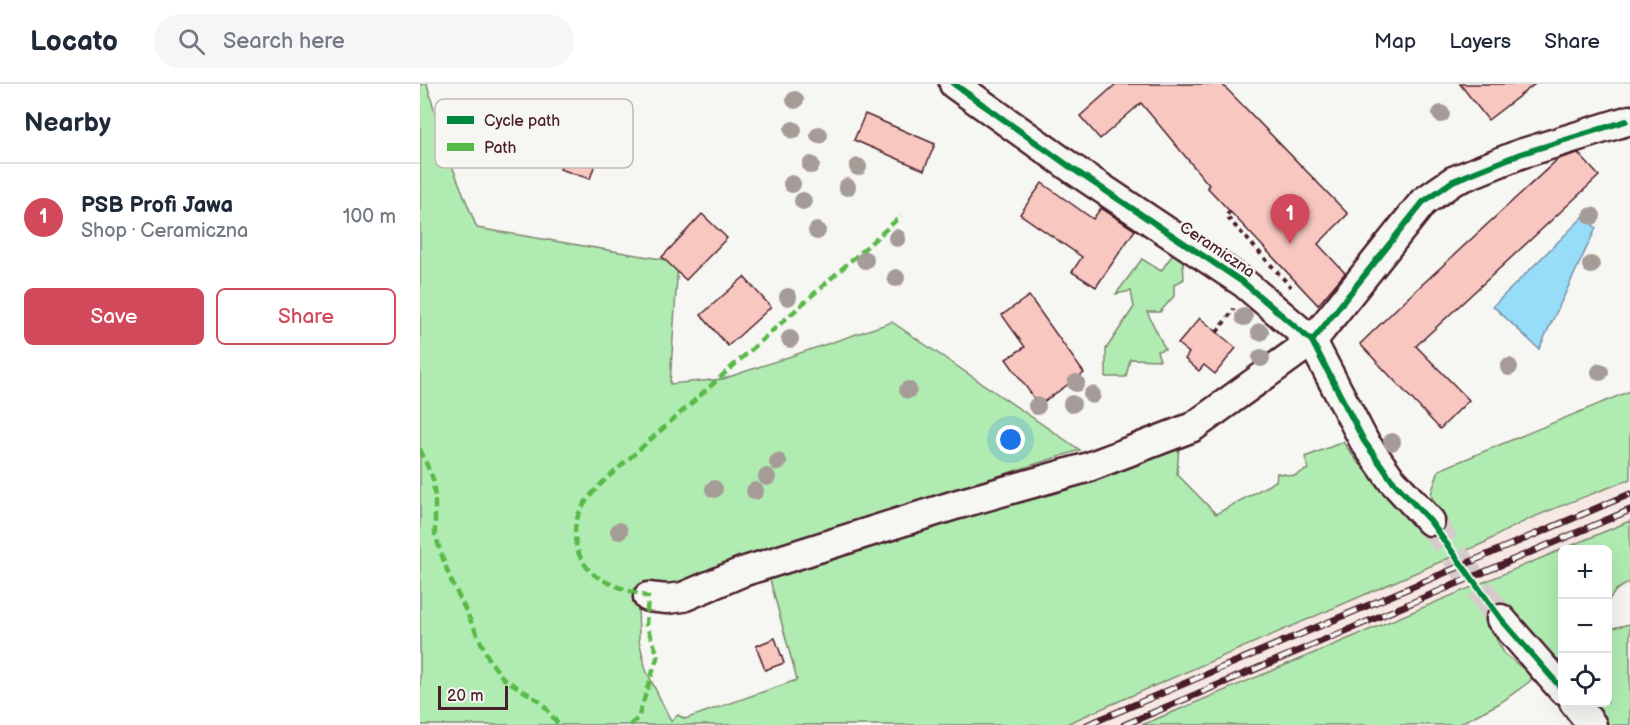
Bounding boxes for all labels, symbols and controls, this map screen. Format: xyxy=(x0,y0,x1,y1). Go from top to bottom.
search box xyxy=(154,14,574,68)
text: Locato xyxy=(30,25,118,58)
icon: search xyxy=(175,25,208,58)
text: Search here xyxy=(223,28,345,55)
text: Map xyxy=(1374,29,1416,54)
text: Layers xyxy=(1449,29,1511,54)
text: Share xyxy=(1544,29,1600,54)
legend xyxy=(435,99,633,168)
text: Nearby xyxy=(24,108,111,139)
text: Cycle path xyxy=(484,112,560,131)
text: Path xyxy=(484,139,516,158)
text: PSB Profi Jawa xyxy=(81,192,233,219)
pin: 1 xyxy=(1270,194,1310,244)
text: 1 xyxy=(39,205,48,229)
text: 100 m xyxy=(343,205,396,229)
street label: Ceramiczna xyxy=(1176,218,1258,282)
text: Shop · Ceramiczna xyxy=(81,219,248,243)
button: Save xyxy=(24,288,204,345)
button: Share xyxy=(216,288,396,345)
your location xyxy=(996,425,1025,454)
map controls xyxy=(1558,545,1612,707)
button: + xyxy=(1558,545,1612,599)
button: − xyxy=(1558,599,1612,653)
button: locate xyxy=(1558,653,1612,707)
scale bar xyxy=(438,683,508,710)
text: 20 m xyxy=(447,687,483,706)

